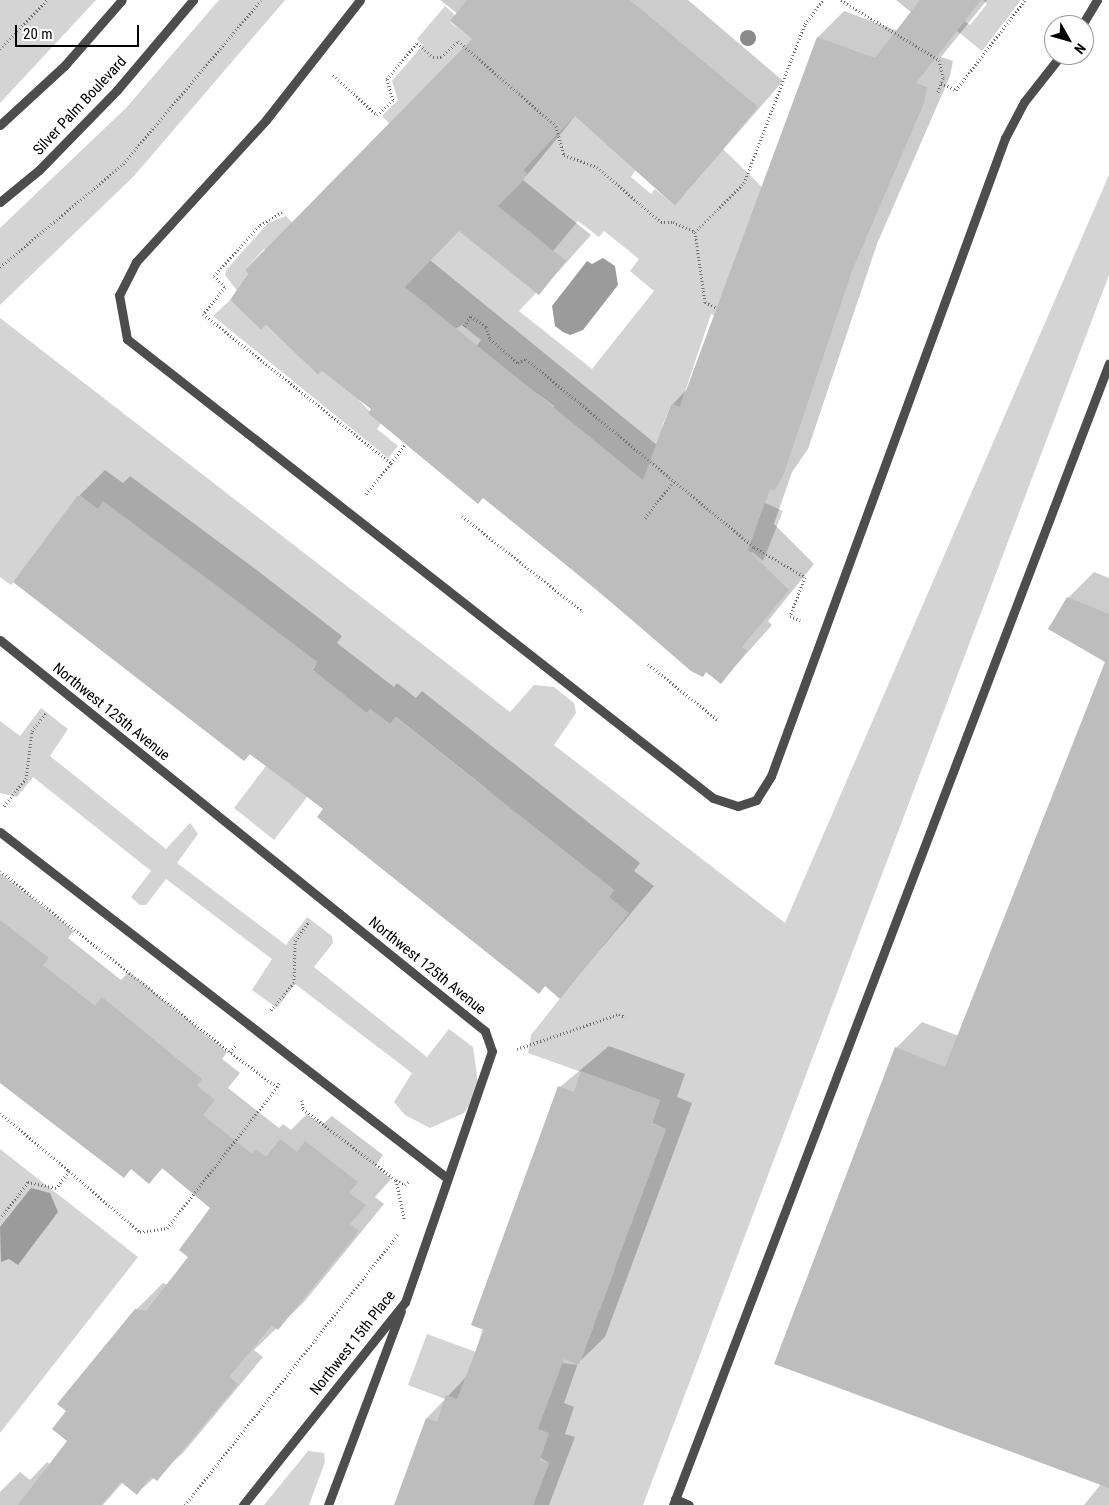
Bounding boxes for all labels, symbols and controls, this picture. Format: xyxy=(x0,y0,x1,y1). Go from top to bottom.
scale bar xyxy=(18,15,141,47)
north arrow xyxy=(1044,15,1094,65)
text: 20 m xyxy=(23,25,53,43)
text: N xyxy=(1071,40,1089,57)
street label: Silver Palm Boulevard xyxy=(30,53,130,159)
street label: Northwest 125th Avenue xyxy=(49,659,173,765)
street label: Northwest 125th Avenue xyxy=(365,913,489,1019)
street label: Northwest 15th Place xyxy=(307,1287,399,1399)

